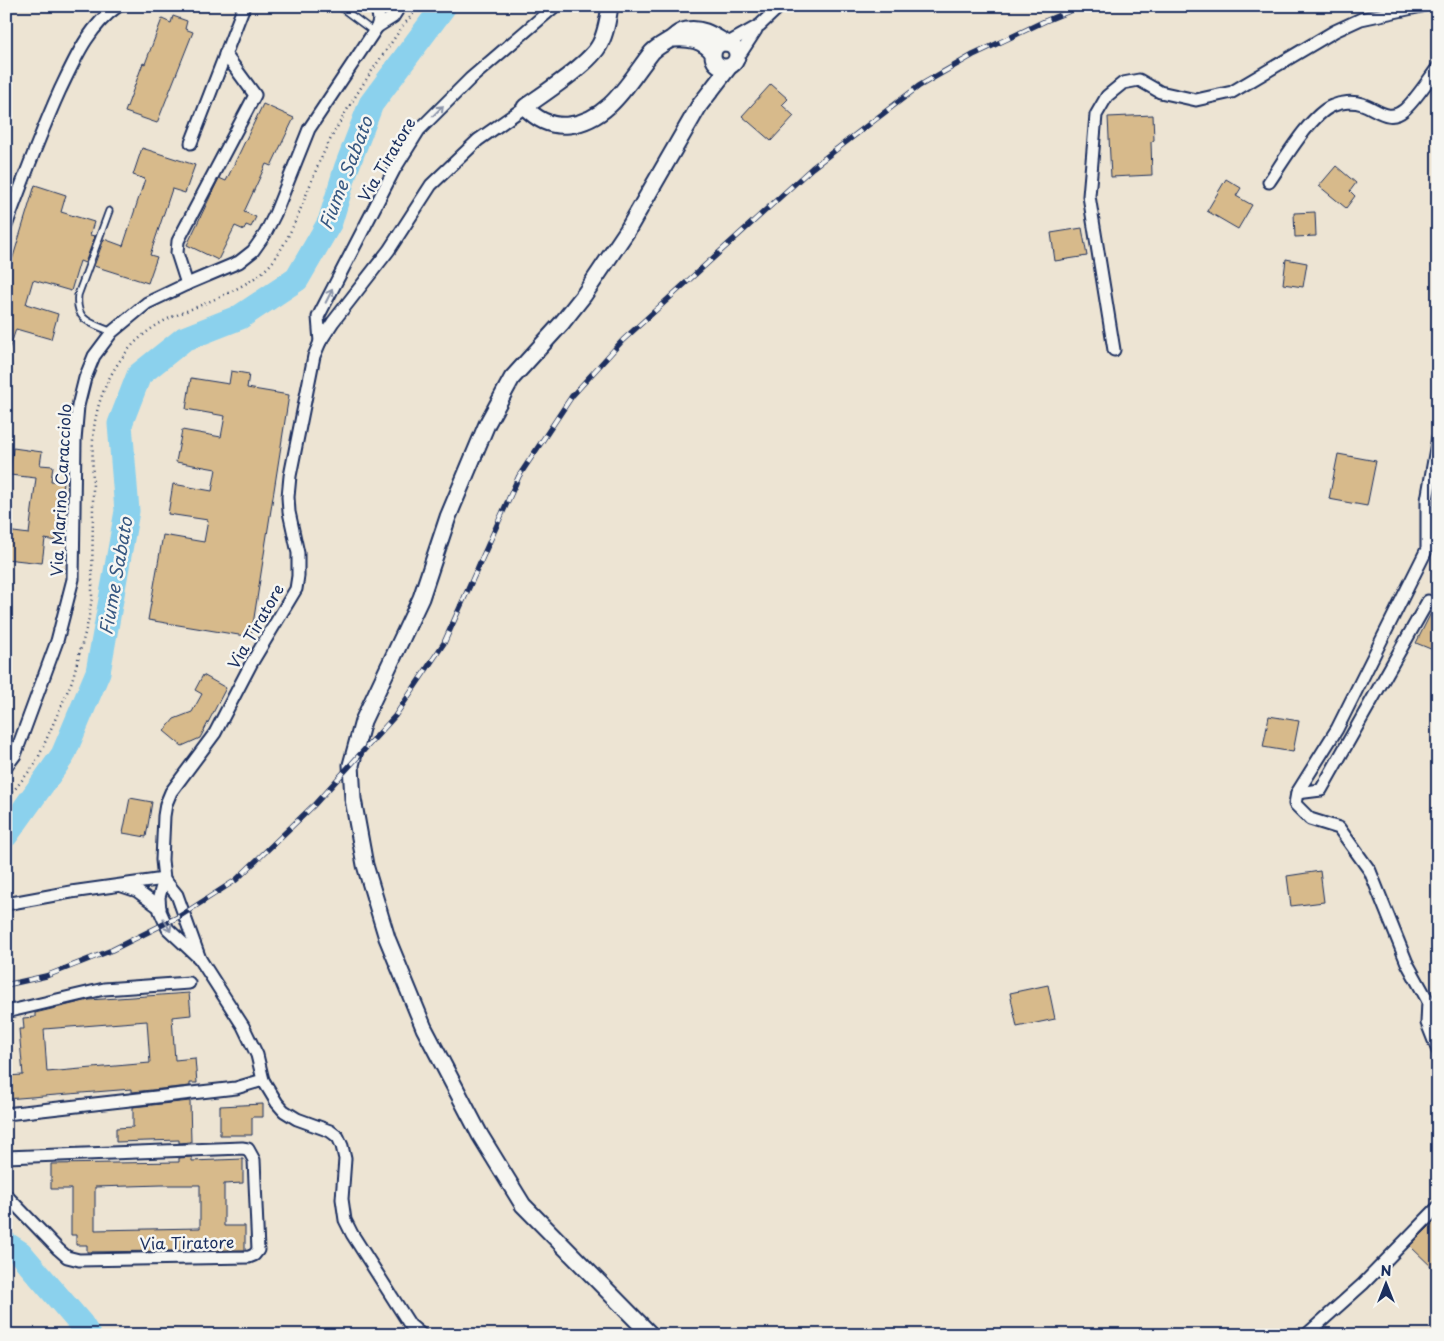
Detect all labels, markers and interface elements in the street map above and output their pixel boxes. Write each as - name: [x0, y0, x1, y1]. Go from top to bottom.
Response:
- one-way arrow: [432, 105, 444, 118]
- water label: Fiume Sabato: [311, 112, 379, 233]
- street label: Via Tiratore: [351, 112, 421, 206]
- one-way arrow: [324, 288, 334, 303]
- street label: Via Marino Caracciolo: [43, 403, 77, 577]
- water label: Fiume Sabato: [91, 514, 139, 637]
- street label: Via Tiratore: [221, 579, 289, 673]
- one-way arrow: [162, 917, 172, 932]
- street label: Via Tiratore: [139, 1229, 235, 1255]
- north arrow: [1362, 1258, 1412, 1308]
- text: N: [1380, 1260, 1392, 1281]

